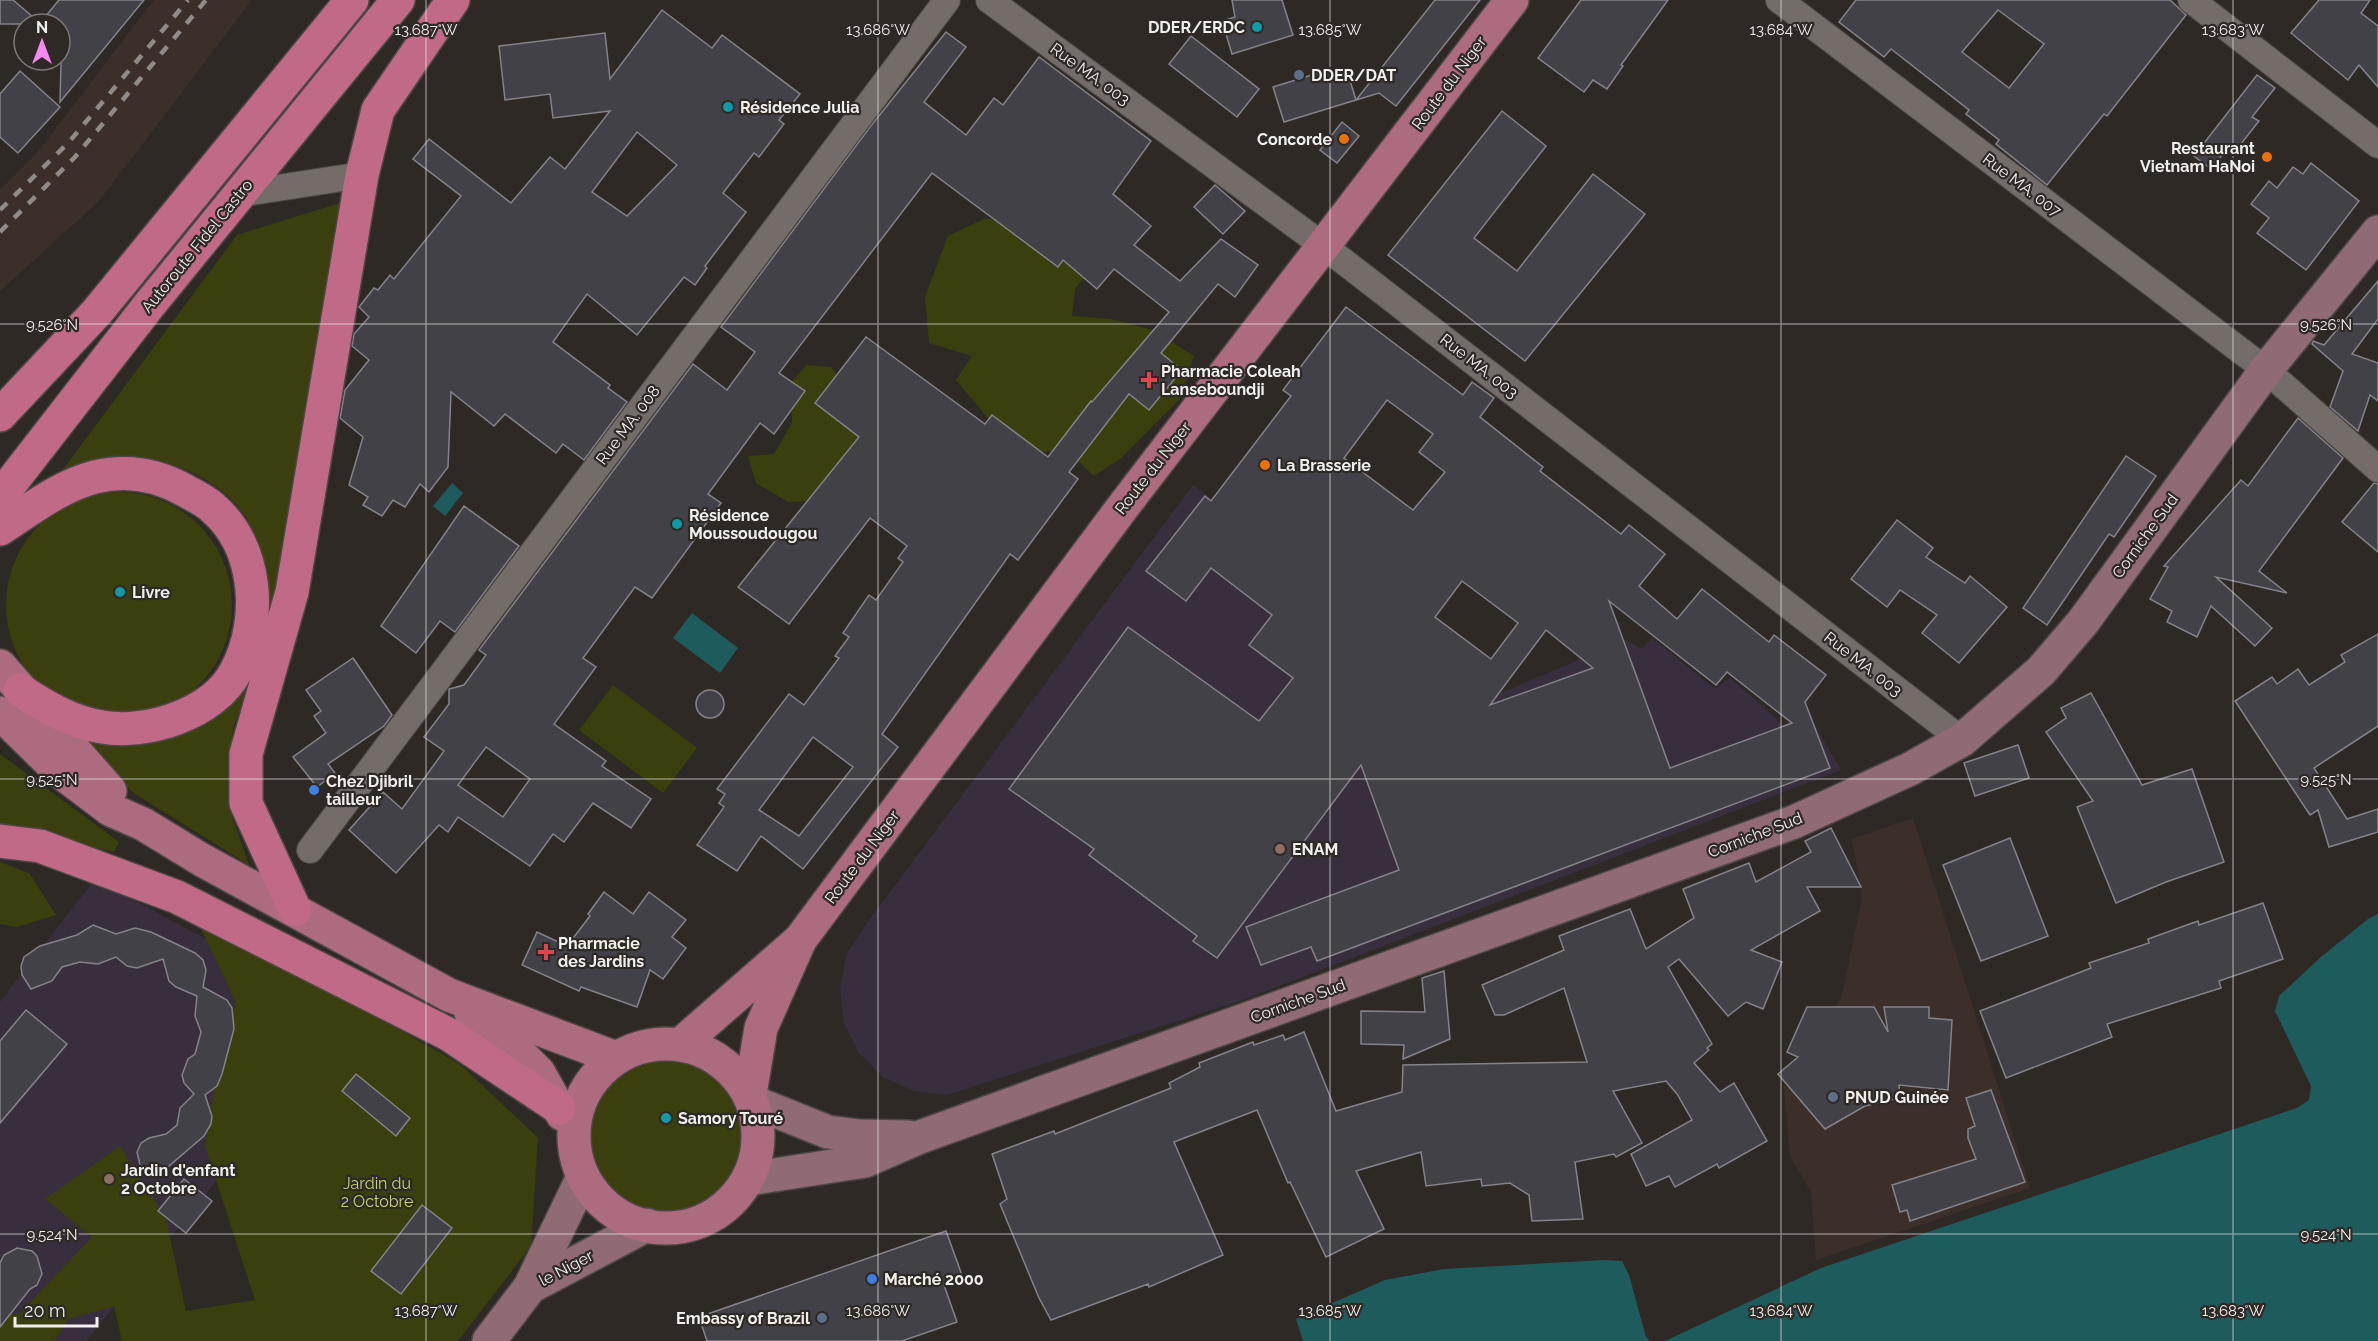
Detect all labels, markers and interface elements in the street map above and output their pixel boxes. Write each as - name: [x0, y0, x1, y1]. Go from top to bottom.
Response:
- north arrow: [12, 12, 72, 72]
- text: N: [36, 18, 48, 37]
- place label: DDER/ERDC: [1148, 18, 1245, 37]
- marker: DDER/ERDC: [1250, 20, 1264, 34]
- text: 13.687°W: [395, 21, 458, 39]
- text: 13.686°W: [846, 21, 910, 39]
- text: 13.685°W: [1298, 21, 1362, 39]
- text: 13.684°W: [1750, 21, 1813, 39]
- text: 13.683°W: [2202, 21, 2265, 39]
- street label: Route du Niger: [1408, 32, 1491, 134]
- street label: Rue MA. 003: [1047, 39, 1133, 109]
- place label: DDER/DAT: [1311, 66, 1396, 85]
- marker: DDER/DAT: [1292, 68, 1306, 82]
- place label: Résidence Julia: [740, 98, 859, 117]
- marker: Résidence Julia: [721, 100, 735, 114]
- place label: Concorde: [1257, 130, 1332, 149]
- marker: Concorde: [1337, 132, 1351, 146]
- place label: Restaurant Vietnam HaNoi: [2140, 139, 2255, 176]
- street label: Rue MA. 007: [1979, 149, 2065, 221]
- marker: Restaurant Vietnam HaNoi: [2260, 150, 2274, 164]
- street label: Autoroute Fidel Castro: [137, 176, 257, 316]
- text: 9.526°N: [26, 316, 78, 334]
- text: 9.526°N: [2300, 316, 2352, 334]
- street label: Rue MA. 003: [1436, 330, 1522, 402]
- place label: Pharmacie Coleah Lanseboundji: [1161, 362, 1301, 399]
- marker: Pharmacie Coleah Lanseboundji: [1142, 373, 1156, 387]
- street label: Rue MA. 008: [592, 382, 664, 468]
- street label: Route du Niger: [1111, 418, 1195, 518]
- place label: La Brasserie: [1277, 456, 1371, 475]
- marker: La Brasserie: [1258, 458, 1272, 472]
- street label: Corniche Sud: [2108, 490, 2182, 582]
- place label: Résidence Moussoudougou: [689, 506, 817, 543]
- marker: Résidence Moussoudougou: [670, 517, 684, 531]
- place label: Livre: [132, 583, 170, 602]
- marker: Livre: [113, 585, 127, 599]
- street label: Rue MA. 003: [1820, 628, 1906, 700]
- text: 9.525°N: [26, 771, 78, 789]
- text: 9.525°N: [2300, 771, 2352, 789]
- place label: Chez Djibril tailleur: [326, 772, 414, 809]
- marker: Chez Djibril tailleur: [307, 783, 321, 797]
- street label: Route du Niger: [821, 806, 904, 908]
- street label: Corniche Sud: [1705, 808, 1805, 862]
- place label: ENAM: [1292, 840, 1338, 859]
- marker: ENAM: [1273, 842, 1287, 856]
- place label: Pharmacie des Jardins: [558, 934, 644, 971]
- marker: Pharmacie des Jardins: [539, 945, 553, 959]
- street label: Corniche Sud: [1248, 975, 1348, 1027]
- place label: PNUD Guinée: [1845, 1088, 1949, 1107]
- marker: PNUD Guinée: [1826, 1090, 1840, 1104]
- place label: Samory Touré: [678, 1109, 784, 1128]
- marker: Samory Touré: [659, 1111, 673, 1125]
- place label: Jardin d'enfant 2 Octobre: [121, 1161, 235, 1198]
- marker: Jardin d'enfant 2 Octobre: [102, 1172, 116, 1186]
- park label: Jardin du 2 Octobre: [341, 1174, 413, 1211]
- text: 9.524°N: [26, 1226, 78, 1244]
- text: 9.524°N: [2300, 1226, 2352, 1244]
- street label: le Niger: [536, 1246, 597, 1290]
- place label: Marché 2000: [884, 1270, 984, 1289]
- marker: Marché 2000: [865, 1272, 879, 1286]
- scale bar: [15, 1290, 98, 1328]
- text: 20 m: [24, 1300, 66, 1321]
- text: 13.687°W: [395, 1302, 458, 1320]
- text: 13.686°W: [846, 1302, 910, 1320]
- text: 13.685°W: [1298, 1302, 1362, 1320]
- text: 13.684°W: [1750, 1302, 1813, 1320]
- text: 13.683°W: [2202, 1302, 2265, 1320]
- place label: Embassy of Brazil: [676, 1309, 811, 1328]
- marker: Embassy of Brazil: [815, 1311, 829, 1325]

